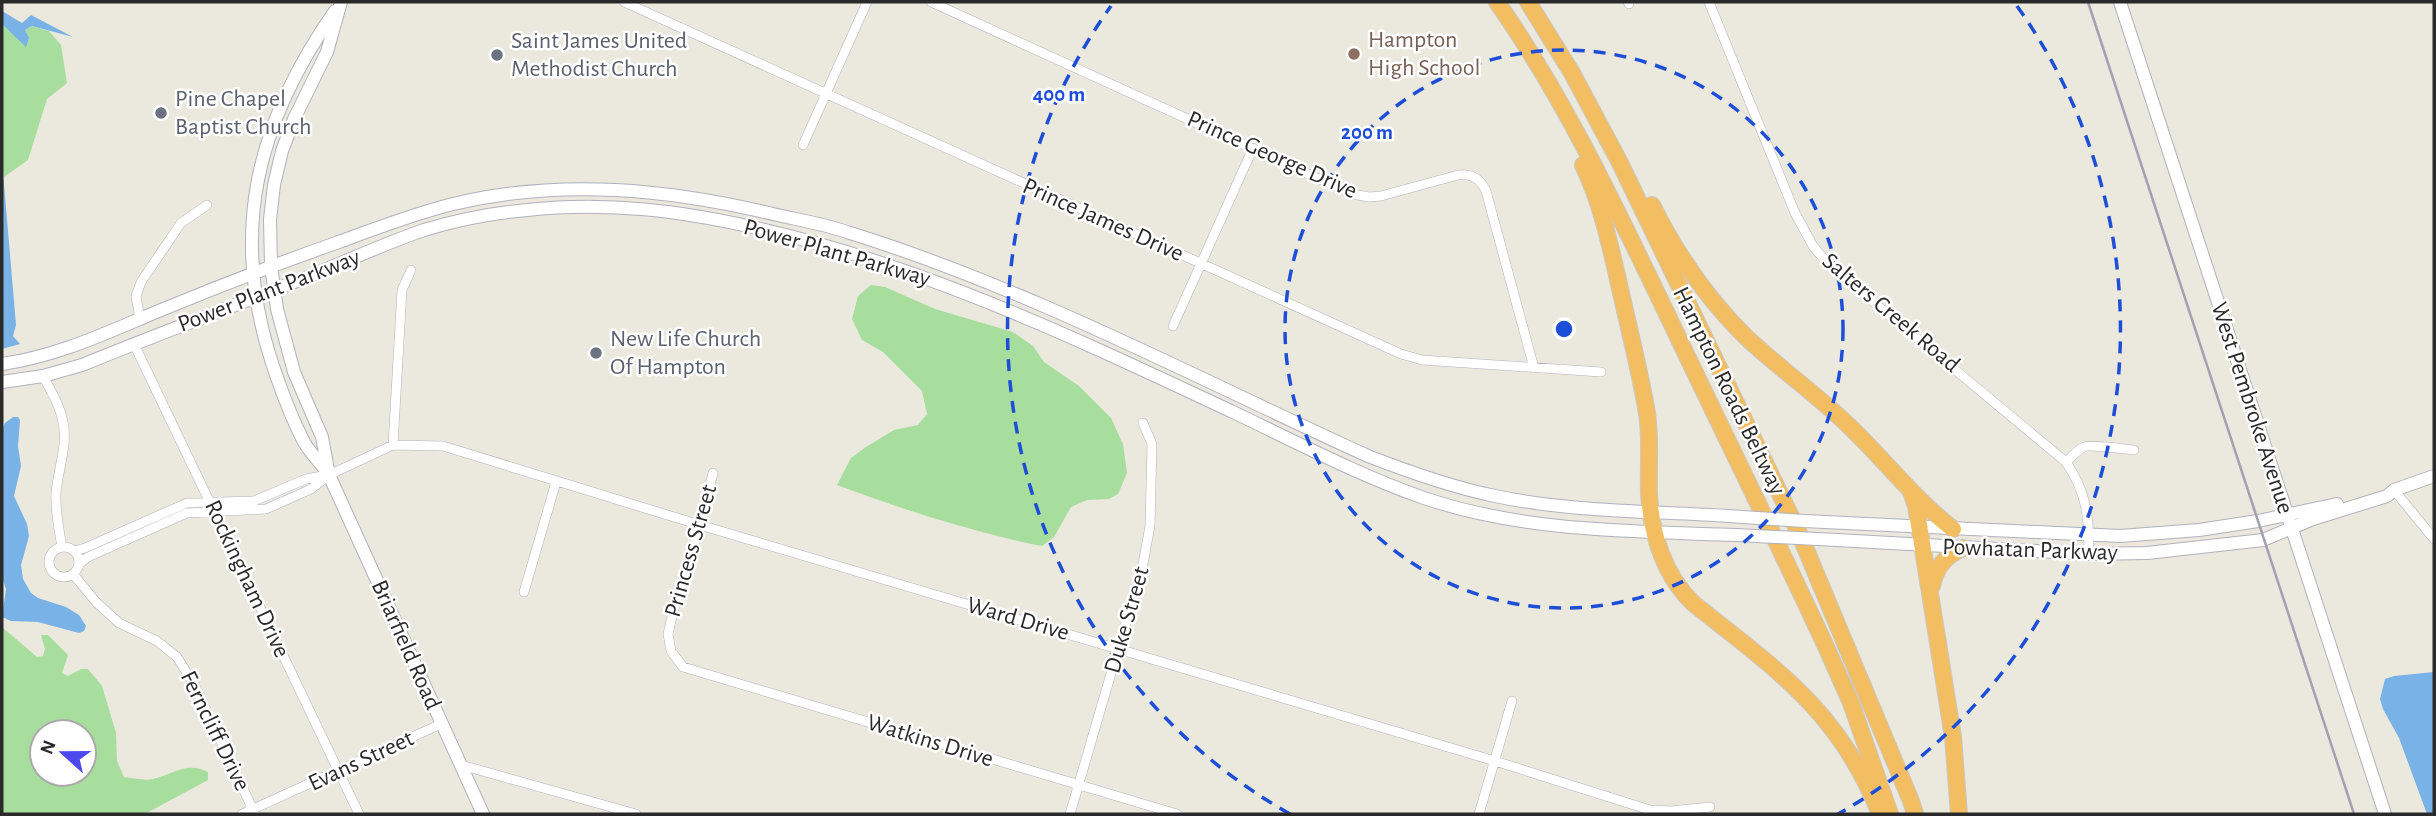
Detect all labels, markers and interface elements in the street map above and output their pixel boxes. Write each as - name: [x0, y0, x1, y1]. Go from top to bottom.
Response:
- place label: Hampton High School: [1368, 28, 1480, 80]
- place label: Saint James United Methodist Church: [511, 29, 687, 81]
- marker: Hampton High School: [1346, 46, 1362, 62]
- marker: Saint James United Methodist Church: [489, 47, 505, 63]
- text: 400 m: [1033, 84, 1085, 105]
- place label: Pine Chapel Baptist Church: [175, 87, 312, 139]
- marker: Pine Chapel Baptist Church: [153, 105, 169, 121]
- street label: Prince George Drive: [1183, 107, 1361, 203]
- text: 200 m: [1341, 122, 1393, 143]
- street label: Prince James Drive: [1019, 174, 1187, 266]
- street label: Power Plant Parkway: [741, 215, 933, 291]
- street label: Power Plant Parkway: [175, 245, 363, 337]
- street label: Salters Creek Road: [1818, 249, 1964, 377]
- street label: Hampton Roads Beltway: [1668, 283, 1790, 499]
- street label: West Pembroke Avenue: [2206, 299, 2298, 517]
- centre of rings: [1552, 317, 1576, 341]
- place label: New Life Church Of Hampton: [610, 327, 761, 379]
- marker: New Life Church Of Hampton: [588, 345, 604, 361]
- street label: Princess Street: [661, 482, 721, 620]
- street label: Rockingham Drive: [200, 497, 294, 661]
- street label: Powhatan Parkway: [1942, 535, 2118, 565]
- street label: Duke Street: [1100, 564, 1154, 676]
- street label: Briarfield Road: [367, 577, 445, 713]
- street label: Ward Drive: [964, 593, 1072, 645]
- street label: Ferncliff Drive: [176, 667, 254, 795]
- street label: Watkins Drive: [864, 710, 996, 772]
- north arrow: [28, 718, 98, 788]
- street label: Evans Street: [305, 726, 418, 796]
- text: N: [37, 738, 60, 757]

